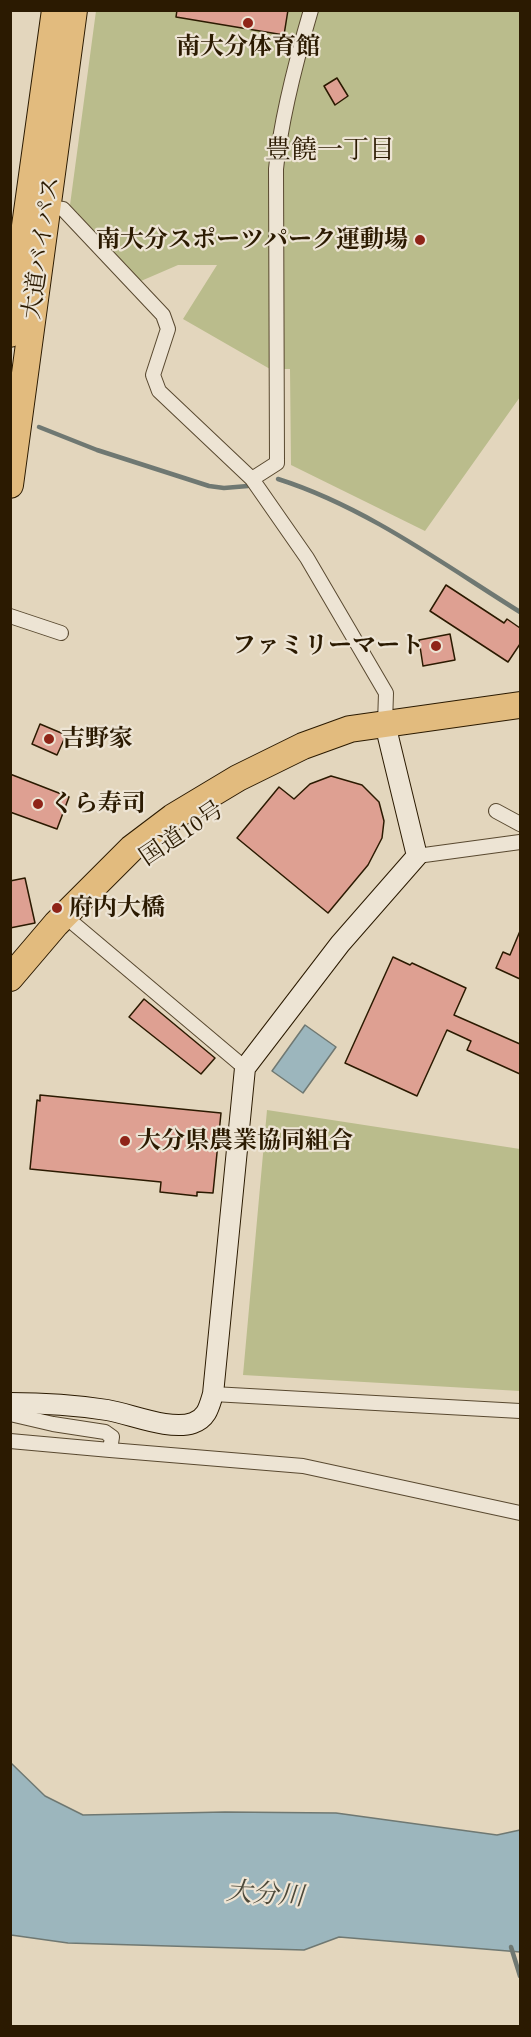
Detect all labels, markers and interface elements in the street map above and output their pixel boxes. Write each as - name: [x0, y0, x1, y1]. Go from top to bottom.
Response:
- marker: 南大分体育館: [241, 16, 255, 30]
- place label: 南大分体育館: [176, 33, 320, 61]
- district label: 豊饒一丁目: [265, 135, 395, 167]
- street label: 大道バイパス: [18, 175, 66, 321]
- place label: 南大分スポーツパーク運動場: [96, 226, 408, 254]
- marker: 南大分スポーツパーク運動場: [413, 233, 427, 247]
- place label: ファミリーマート: [232, 632, 424, 660]
- marker: ファミリーマート: [429, 639, 443, 653]
- place label: 吉野家: [61, 725, 133, 753]
- marker: 吉野家: [42, 732, 56, 746]
- place label: くら寿司: [50, 790, 146, 818]
- street label: 国道10号: [135, 795, 229, 873]
- marker: くら寿司: [31, 797, 45, 811]
- place label: 府内大橋: [69, 894, 165, 922]
- marker: 府内大橋: [50, 901, 64, 915]
- place label: 大分県農業協同組合: [137, 1127, 353, 1155]
- marker: 大分県農業協同組合: [118, 1134, 132, 1148]
- water label: 大分川: [225, 1877, 305, 1913]

